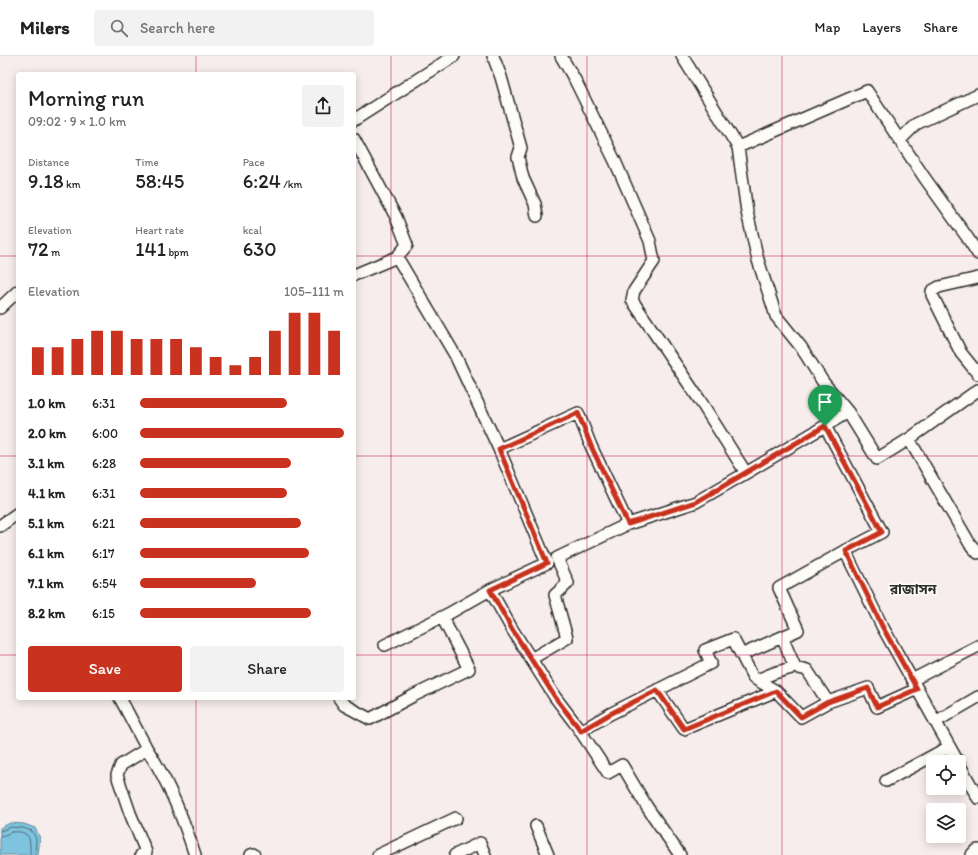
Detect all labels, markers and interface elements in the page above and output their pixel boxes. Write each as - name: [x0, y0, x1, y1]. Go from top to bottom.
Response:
- search box: [94, 10, 374, 46]
- text: Milers: [20, 16, 70, 39]
- icon: search: [108, 17, 130, 39]
- text: Search here: [140, 19, 215, 37]
- text: Map: [815, 19, 840, 36]
- text: Layers: [862, 19, 901, 36]
- text: Share: [923, 19, 958, 36]
- text: Morning run: [28, 85, 144, 112]
- button: share: [302, 85, 344, 127]
- text: 09:02 · 9 × 1.0 km: [28, 114, 126, 129]
- text: Distance: [28, 156, 69, 169]
- text: Time: [135, 156, 159, 169]
- text: Pace: [243, 156, 265, 169]
- text: 9.18: [28, 169, 64, 193]
- text: 58:45: [135, 169, 184, 193]
- text: 6:24: [243, 169, 281, 193]
- text: km: [64, 178, 81, 191]
- text: /km: [281, 178, 302, 191]
- text: Elevation: [28, 224, 72, 237]
- text: Heart rate: [135, 224, 184, 237]
- text: kcal: [243, 224, 262, 237]
- text: 72: [28, 237, 48, 261]
- text: 141: [135, 237, 166, 261]
- text: 630: [243, 237, 276, 261]
- text: m: [48, 246, 60, 259]
- text: bpm: [166, 246, 189, 259]
- text: Elevation: [28, 284, 80, 299]
- text: 105–111 m: [284, 284, 344, 299]
- pin: [808, 385, 842, 426]
- icon: arrive: [814, 391, 836, 413]
- text: 1.0 km: [28, 396, 65, 411]
- text: 6:31: [92, 396, 115, 411]
- text: 2.0 km: [28, 426, 66, 441]
- text: 6:00: [92, 426, 118, 441]
- text: 3.1 km: [28, 456, 64, 471]
- text: 6:28: [92, 456, 116, 471]
- text: 4.1 km: [28, 486, 65, 501]
- text: 6:31: [92, 486, 115, 501]
- text: 5.1 km: [28, 516, 64, 531]
- text: 6:21: [92, 516, 115, 531]
- text: 6.1 km: [28, 546, 64, 561]
- text: 6:17: [92, 546, 115, 561]
- text: 7.1 km: [28, 576, 64, 591]
- text: 6:54: [92, 576, 117, 591]
- district label: রাজাসন: [889, 581, 937, 598]
- text: 8.2 km: [28, 606, 65, 621]
- text: 6:15: [92, 606, 115, 621]
- button: Save: [28, 646, 182, 692]
- button: Share: [190, 646, 344, 692]
- map controls: [926, 755, 966, 843]
- button: locate: [926, 755, 966, 795]
- button: layers: [926, 803, 966, 843]

